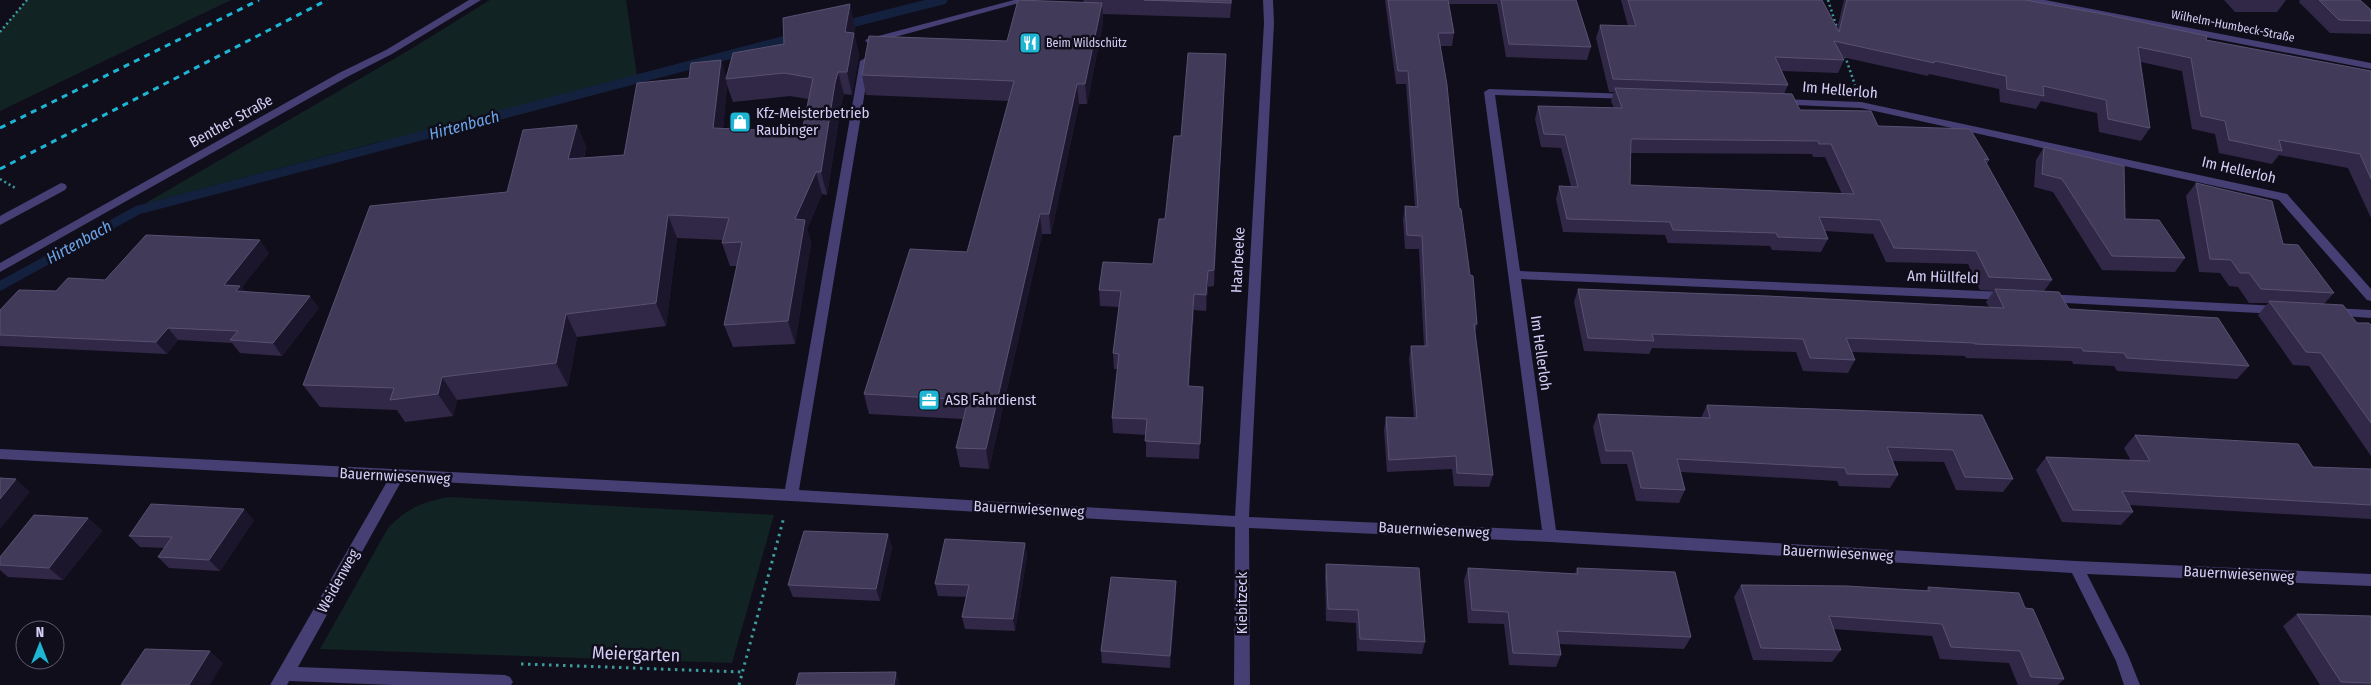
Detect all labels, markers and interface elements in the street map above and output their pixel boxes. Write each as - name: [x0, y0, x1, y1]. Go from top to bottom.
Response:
- street label: Wilhelm-Humbeck-Straße: [2170, 7, 2296, 45]
- restaurant icon: Beim Wildschütz: [1018, 31, 1042, 55]
- place label: Beim Wildschütz: [1046, 36, 1127, 50]
- street label: Im Hellerloh: [1802, 78, 1878, 102]
- street label: Benther Straße: [186, 91, 276, 151]
- place label: Kfz-Meisterbetrieb Raubinger: [756, 104, 869, 139]
- water label: Hirtenbach: [427, 107, 501, 143]
- shop icon: Kfz-Meisterbetrieb Raubinger: [728, 110, 752, 134]
- street label: Im Hellerloh: [2200, 153, 2278, 187]
- water label: Hirtenbach: [43, 216, 115, 268]
- street label: Haarbeeke: [1227, 227, 1249, 293]
- street label: Am Hüllfeld: [1907, 267, 1979, 287]
- street label: Im Hellerloh: [1527, 314, 1555, 392]
- office icon: ASB Fahrdienst: [917, 388, 941, 412]
- place label: ASB Fahrdienst: [945, 391, 1036, 409]
- street label: Bauernwiesenweg: [339, 464, 451, 488]
- street label: Bauernwiesenweg: [973, 497, 1085, 521]
- street label: Bauernwiesenweg: [1378, 518, 1490, 542]
- street label: Bauernwiesenweg: [1782, 541, 1894, 565]
- street label: Weidenweg: [313, 546, 363, 616]
- street label: Bauernwiesenweg: [2183, 562, 2295, 586]
- street label: Kiebitzeck: [1233, 572, 1251, 634]
- north arrow: [15, 620, 65, 670]
- text: N: [36, 624, 44, 641]
- street label: Meiergarten: [591, 641, 681, 667]

